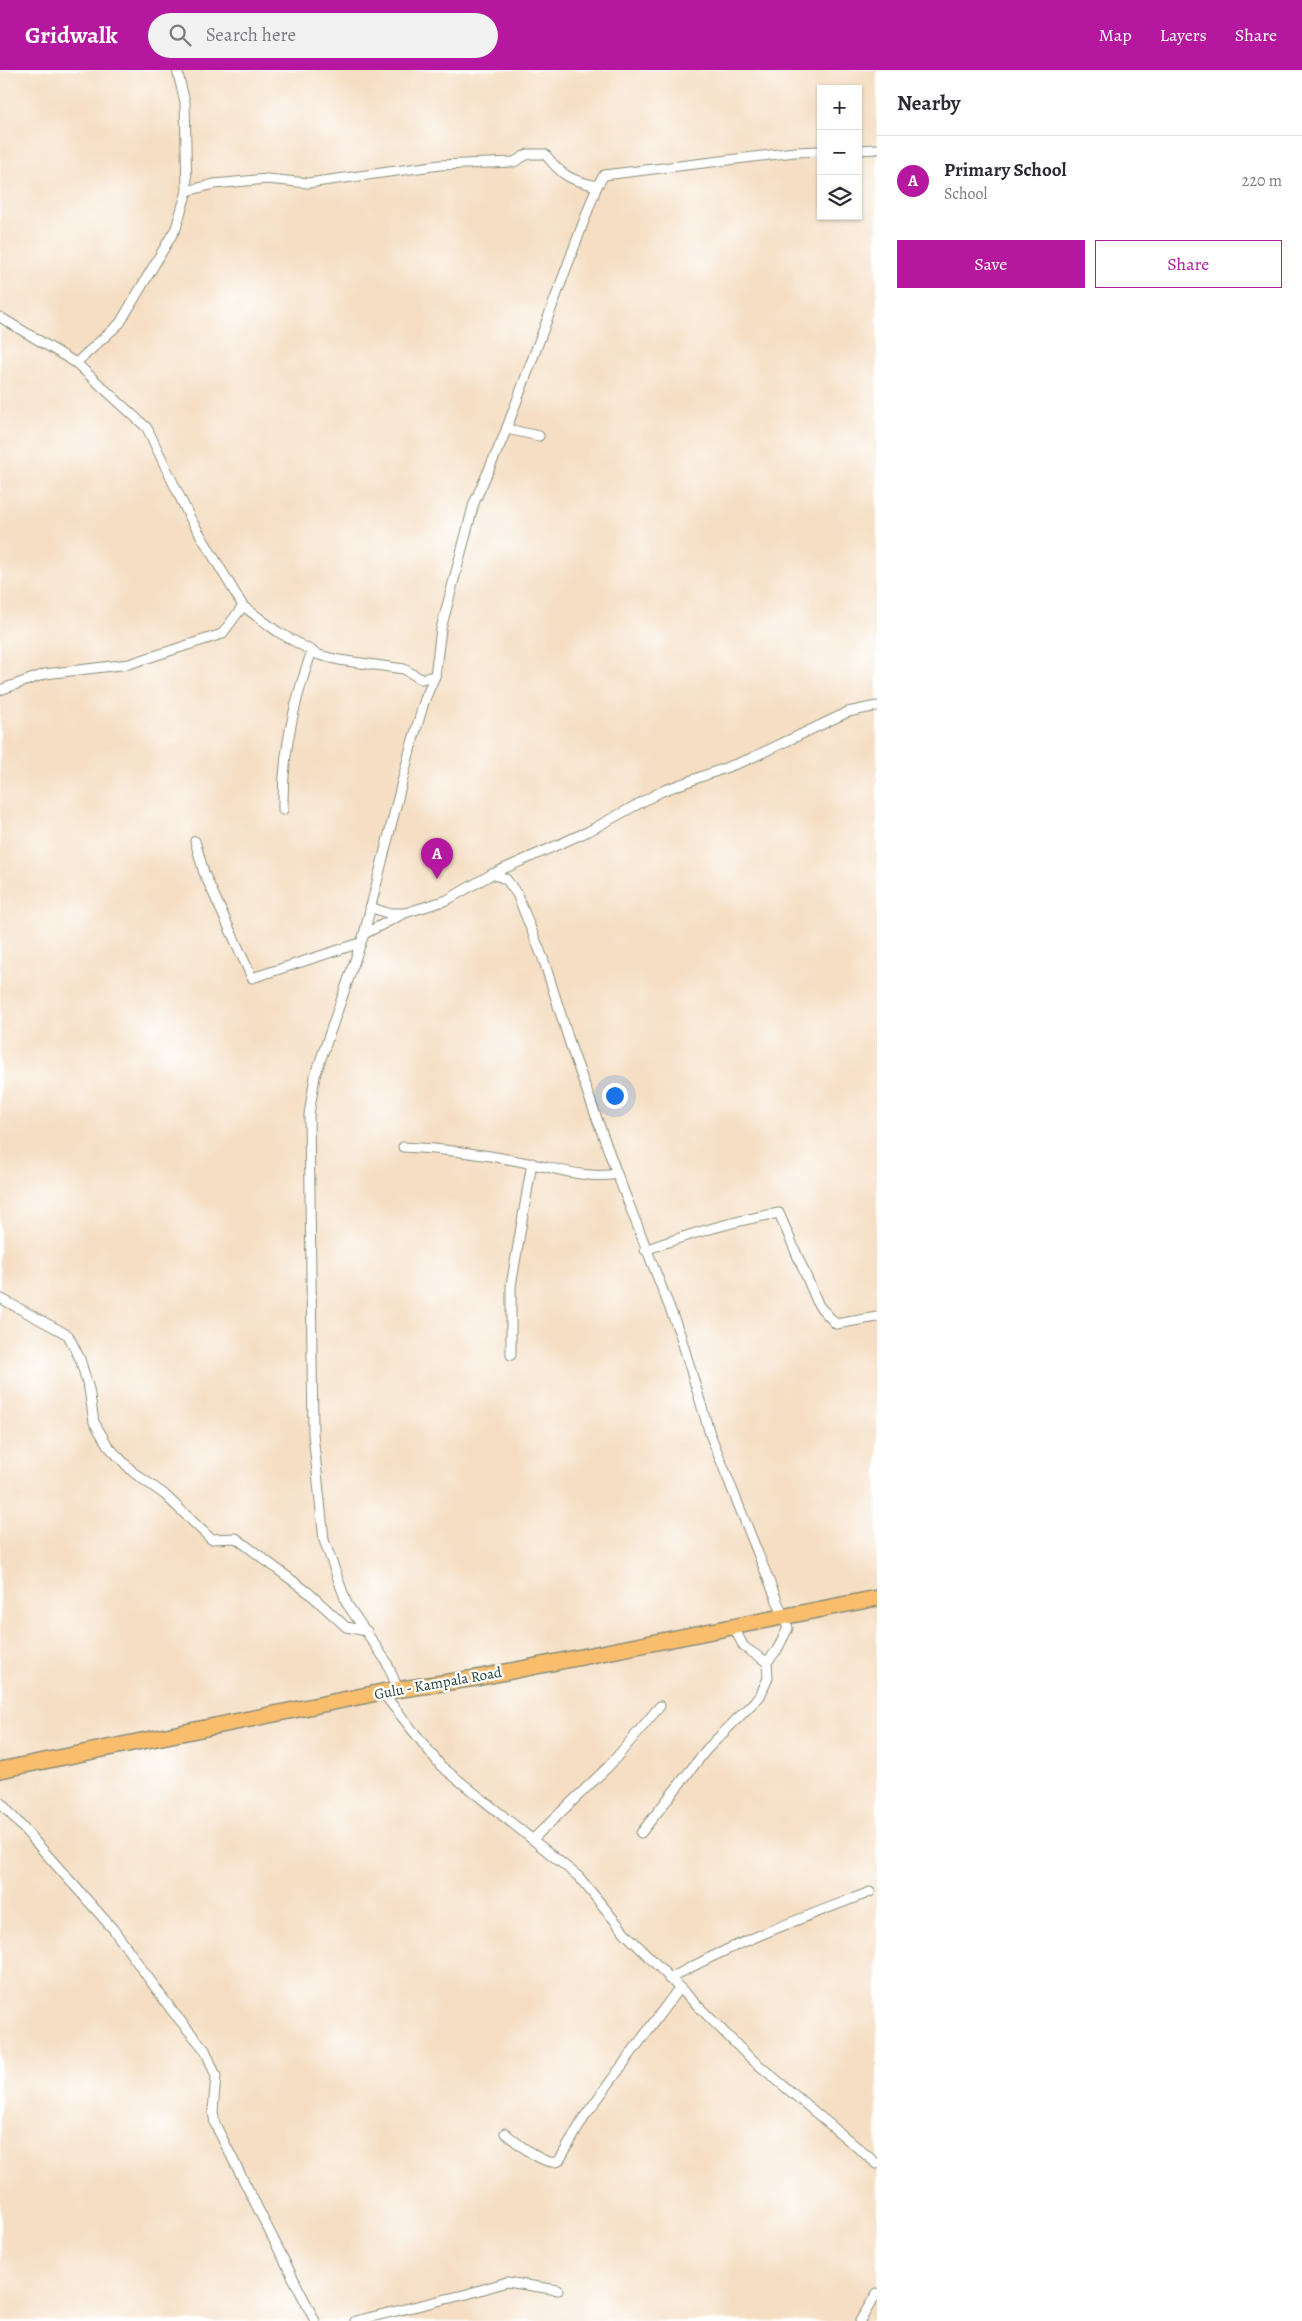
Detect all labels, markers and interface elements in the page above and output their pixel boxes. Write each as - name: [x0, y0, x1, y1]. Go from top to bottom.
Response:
- search box: [148, 13, 498, 58]
- text: Gridwalk: [25, 19, 118, 51]
- icon: search: [166, 21, 194, 49]
- text: Search here: [206, 22, 296, 48]
- text: Map: [1099, 23, 1132, 47]
- text: Layers: [1160, 23, 1207, 47]
- text: Share: [1235, 23, 1277, 47]
- map controls: [817, 85, 862, 220]
- button: +: [817, 85, 862, 130]
- text: Nearby: [897, 89, 960, 117]
- button: −: [817, 130, 862, 175]
- text: Primary School: [944, 157, 1067, 183]
- text: A: [908, 170, 918, 192]
- text: 220 m: [1242, 170, 1282, 192]
- button: layers: [817, 175, 862, 220]
- text: School: [944, 183, 987, 205]
- button: Save: [897, 240, 1085, 288]
- button: Share: [1095, 240, 1282, 288]
- pin: A: [421, 838, 453, 879]
- your location: [602, 1083, 628, 1109]
- street label: Gulu - Kampala Road: [373, 1662, 504, 1704]

